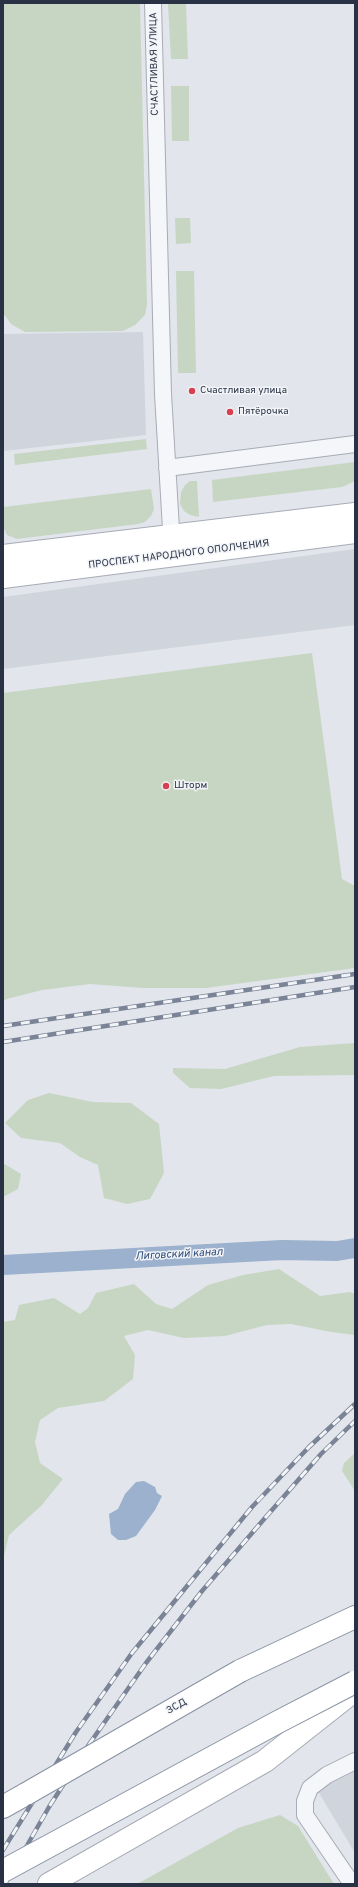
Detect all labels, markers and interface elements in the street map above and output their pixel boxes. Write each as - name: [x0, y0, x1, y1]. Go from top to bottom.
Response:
- street label: СЧАСТЛИВАЯ УЛИЦА: [148, 12, 162, 116]
- place label: Счастливая улица: [200, 385, 287, 397]
- marker: Счастливая улица: [187, 386, 197, 396]
- place label: Пятёрочка: [238, 406, 289, 418]
- marker: Пятёрочка: [225, 407, 235, 417]
- street label: ПРОСПЕКТ НАРОДНОГО ОПОЛЧЕНИЯ: [88, 538, 270, 572]
- place label: Шторм: [174, 780, 207, 792]
- marker: Шторм: [161, 781, 171, 791]
- water label: Лиговский канал: [135, 1246, 223, 1264]
- street label: ЗСД: [165, 1697, 189, 1717]

